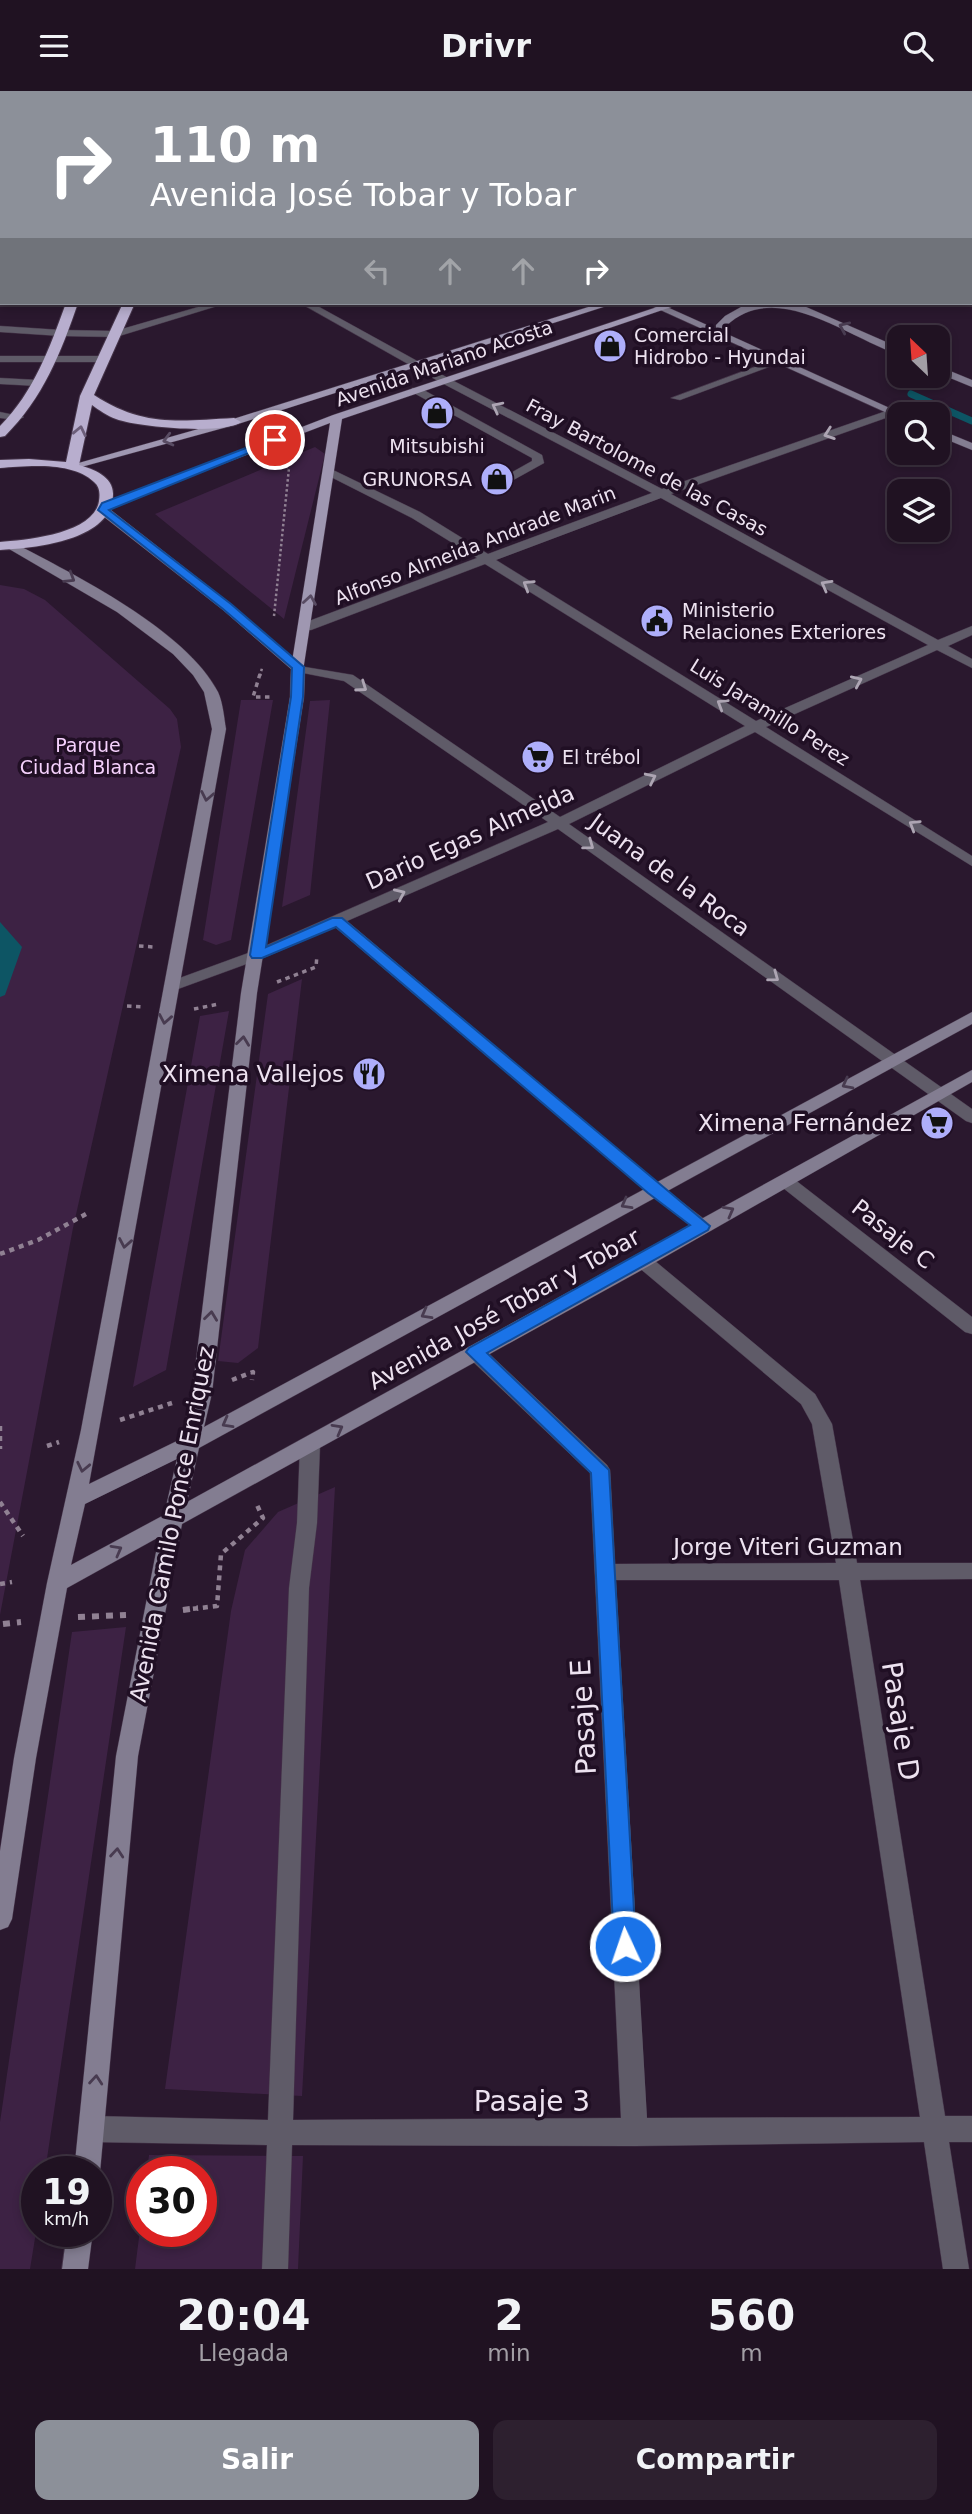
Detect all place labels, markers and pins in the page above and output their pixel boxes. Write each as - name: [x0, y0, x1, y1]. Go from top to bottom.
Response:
- place label: Comercial Hidrobo - Hyundai: [634, 324, 806, 368]
- shop icon: Comercial Hidrobo - Hyundai: [591, 327, 629, 365]
- shop icon: Mitsubishi: [418, 394, 456, 432]
- pin: [245, 410, 305, 470]
- place label: Mitsubishi: [389, 435, 485, 457]
- shop icon: GRUNORSA: [478, 460, 516, 498]
- place label: GRUNORSA: [362, 468, 472, 490]
- place label: Ministerio Relaciones Exteriores: [682, 599, 886, 643]
- public building icon: Ministerio Relaciones Exteriores: [638, 602, 676, 640]
- supermarket icon: El trébol: [519, 738, 557, 776]
- place label: El trébol: [562, 746, 641, 768]
- restaurant icon: Ximena Vallejos: [350, 1055, 388, 1093]
- place label: Ximena Vallejos: [162, 1061, 344, 1087]
- supermarket icon: Ximena Fernández: [918, 1104, 956, 1142]
- place label: Ximena Fernández: [698, 1110, 912, 1136]

